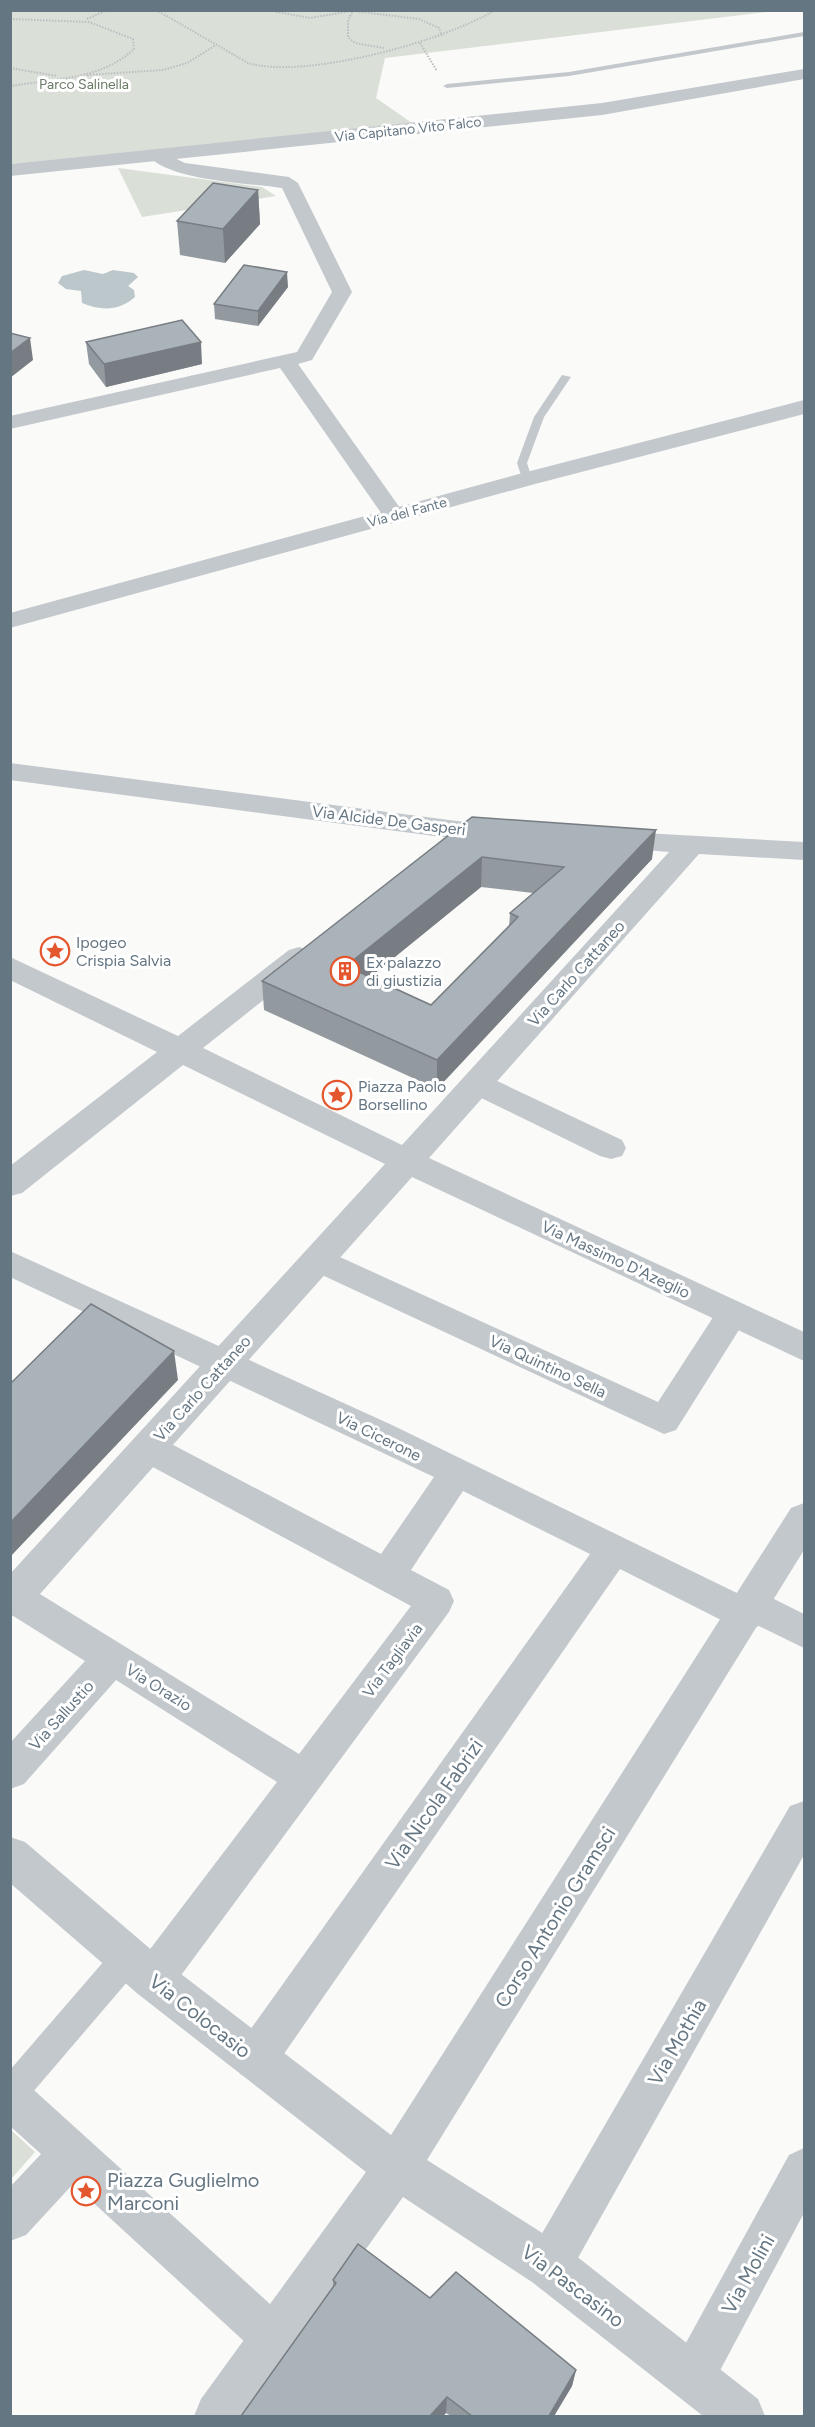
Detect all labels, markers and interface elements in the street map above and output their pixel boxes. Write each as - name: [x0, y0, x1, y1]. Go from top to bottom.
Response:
- park label: Parco Salinella: [39, 76, 129, 93]
- street label: Via Capitano Vito Falco: [334, 113, 482, 146]
- street label: Via del Fante: [366, 494, 449, 531]
- street label: Via Alcide De Gasperi: [311, 802, 467, 839]
- street label: Via Carlo Cattaneo: [524, 917, 629, 1030]
- place label: Ipogeo Crispia Salvia: [76, 933, 171, 970]
- place icon: Ipogeo Crispia Salvia: [39, 935, 71, 967]
- place label: Ex palazzo di giustizia: [366, 953, 442, 990]
- building icon: Ex palazzo di giustizia: [329, 955, 361, 987]
- place label: Piazza Paolo Borsellino: [358, 1077, 446, 1114]
- place icon: Piazza Paolo Borsellino: [321, 1079, 353, 1111]
- street label: Via Massimo D'Azeglio: [539, 1217, 693, 1302]
- street label: Via Quintino Sella: [486, 1331, 609, 1402]
- street label: Via Carlo Cattaneo: [150, 1332, 255, 1445]
- street label: Via Cicerone: [333, 1408, 424, 1465]
- street label: Via Tagliavia: [358, 1620, 426, 1701]
- street label: Via Orazio: [122, 1660, 195, 1715]
- street label: Via Sallustio: [25, 1677, 98, 1754]
- street label: Via Nicola Fabrizi: [380, 1734, 488, 1874]
- street label: Corso Antonio Gramsci: [490, 1822, 620, 2012]
- street label: Via Colocasio: [144, 1969, 256, 2063]
- street label: Via Mothia: [643, 1995, 711, 2089]
- place label: Piazza Guglielmo Marconi: [107, 2168, 259, 2215]
- place icon: Piazza Guglielmo Marconi: [70, 2175, 102, 2207]
- street label: Via Molini: [716, 2230, 780, 2318]
- street label: Via Pascasino: [517, 2240, 629, 2332]

